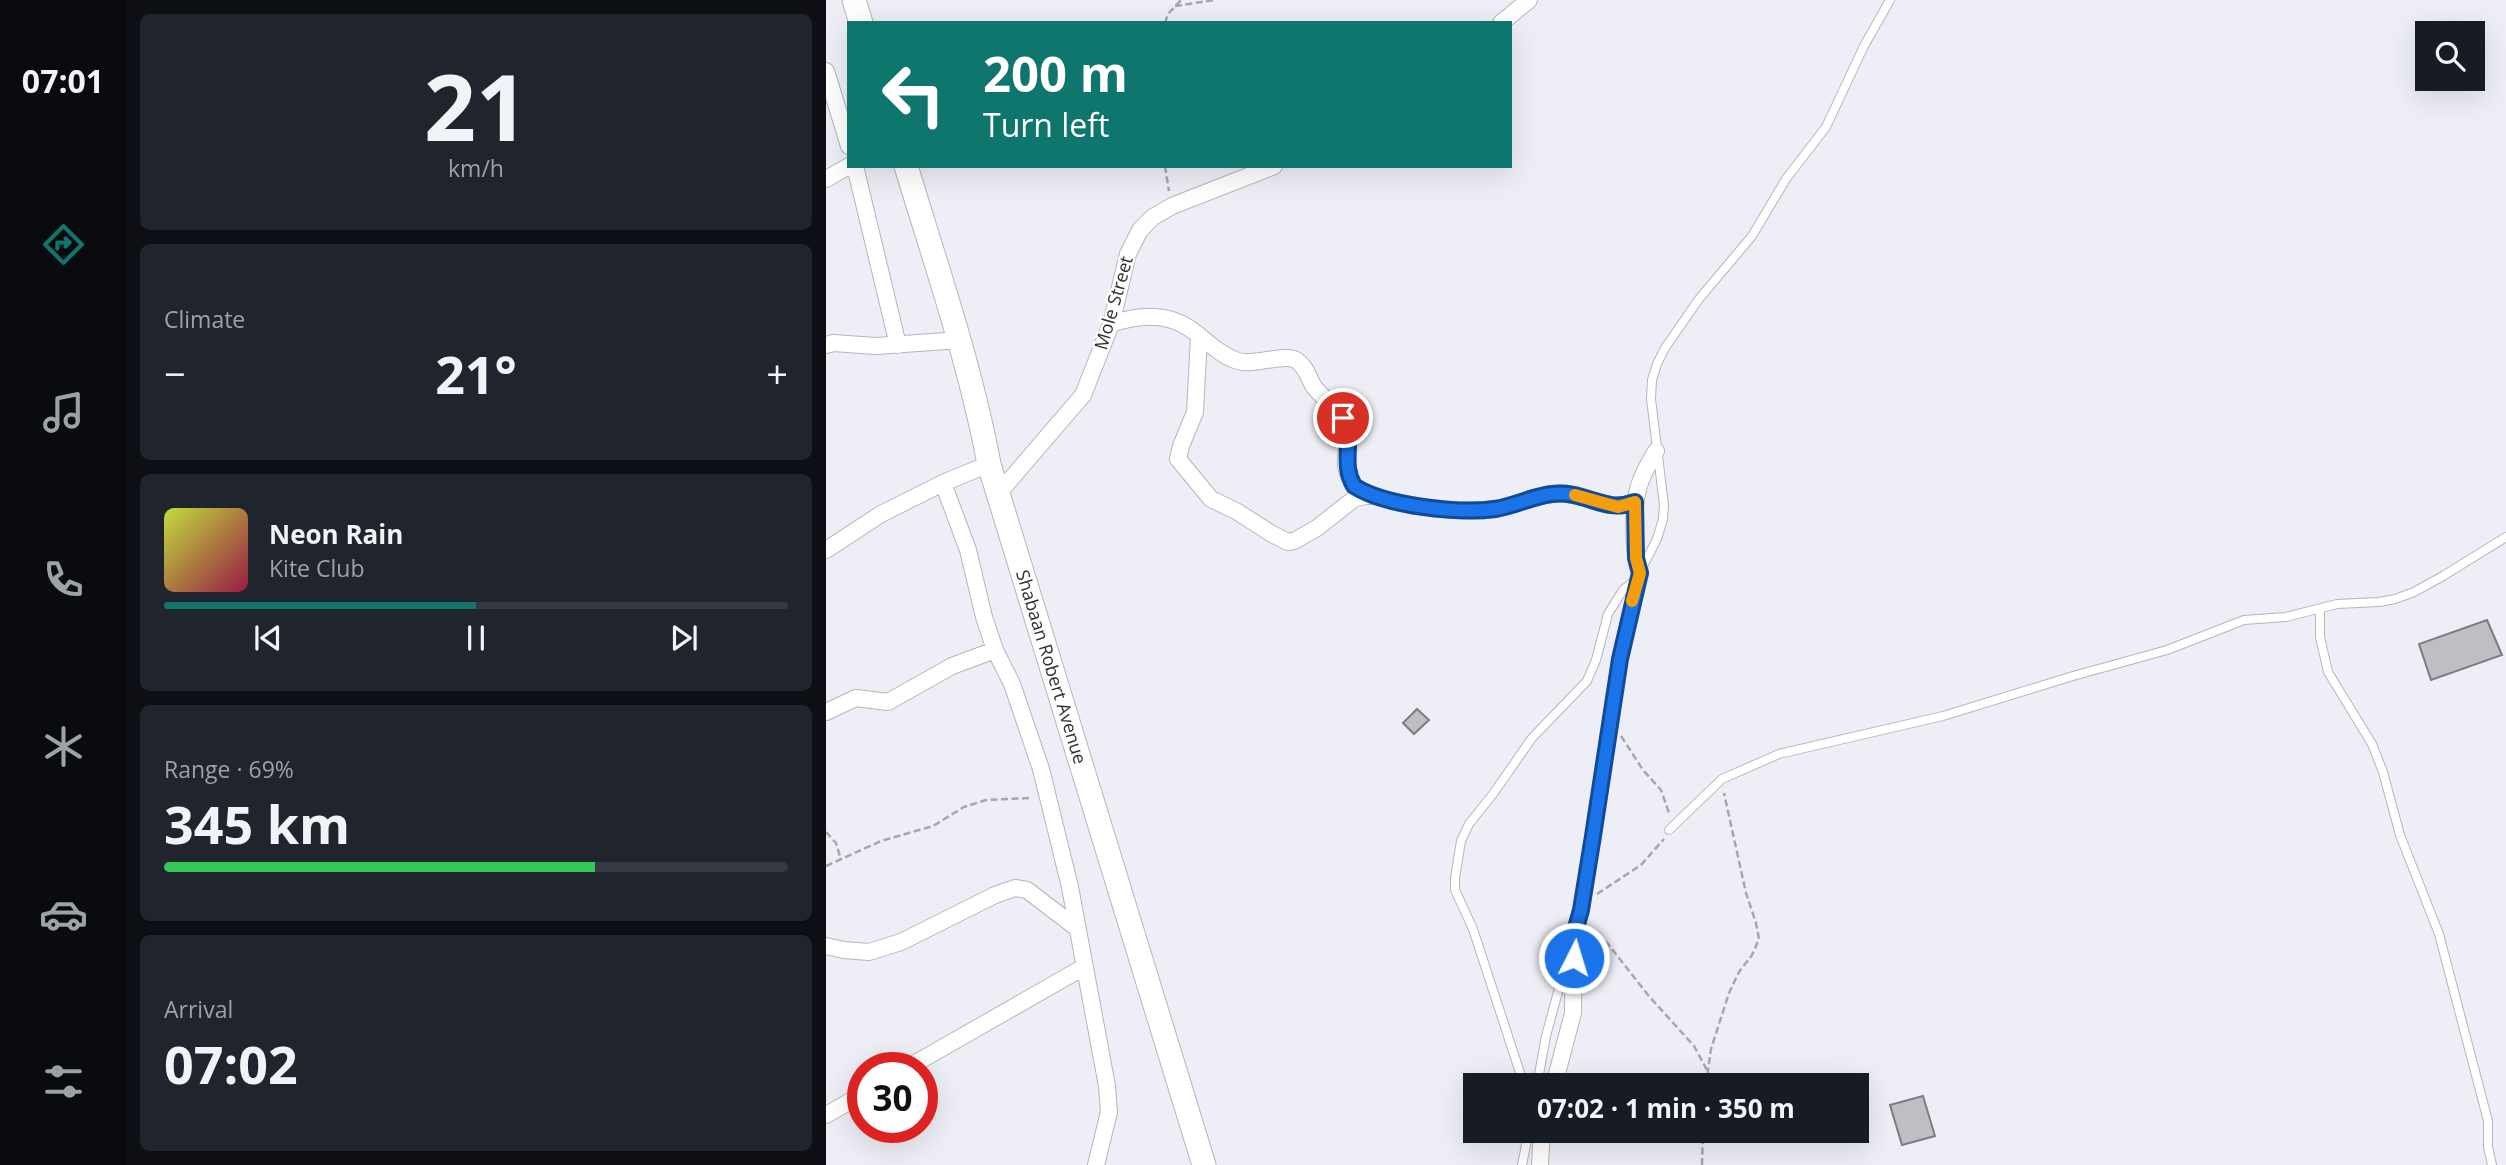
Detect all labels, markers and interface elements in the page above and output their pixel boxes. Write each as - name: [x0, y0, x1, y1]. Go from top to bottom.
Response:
- map controls: [2415, 21, 2485, 91]
- button: search: [2415, 21, 2485, 91]
- text: 200 m: [983, 40, 1128, 106]
- text: 21: [424, 44, 528, 168]
- icon: left: [868, 49, 959, 140]
- text: 07:01: [22, 59, 104, 102]
- text: Turn left: [983, 103, 1109, 146]
- text: km/h: [448, 152, 504, 184]
- icon: directions: [39, 220, 88, 269]
- street label: Mole Street: [1088, 253, 1138, 352]
- text: Climate: [164, 303, 245, 335]
- text: 21°: [435, 338, 517, 409]
- text: −: [164, 347, 186, 399]
- text: +: [766, 347, 788, 399]
- icon: music: [39, 388, 88, 437]
- pin: [1313, 388, 1373, 448]
- icon: arrive: [1324, 399, 1362, 437]
- text: Neon Rain: [269, 516, 403, 552]
- text: Kite Club: [269, 552, 364, 584]
- icon: phone: [39, 555, 88, 604]
- street label: Shabaan Robert Avenue: [1011, 567, 1093, 767]
- icon: previous: [249, 619, 287, 657]
- icon: pause: [457, 619, 495, 657]
- icon: next: [665, 619, 703, 657]
- icon: climate: [39, 722, 88, 771]
- text: Range · 69%: [164, 753, 294, 785]
- text: 345 km: [164, 788, 350, 859]
- icon: car: [39, 890, 88, 939]
- position arrow: [1537, 921, 1611, 995]
- text: Arrival: [164, 993, 233, 1025]
- text: 07:02: [164, 1028, 298, 1099]
- speed limit sign: 30: [847, 1052, 938, 1143]
- icon: filters: [39, 1057, 88, 1106]
- text: 07:02 · 1 min · 350 m: [1537, 1090, 1795, 1126]

